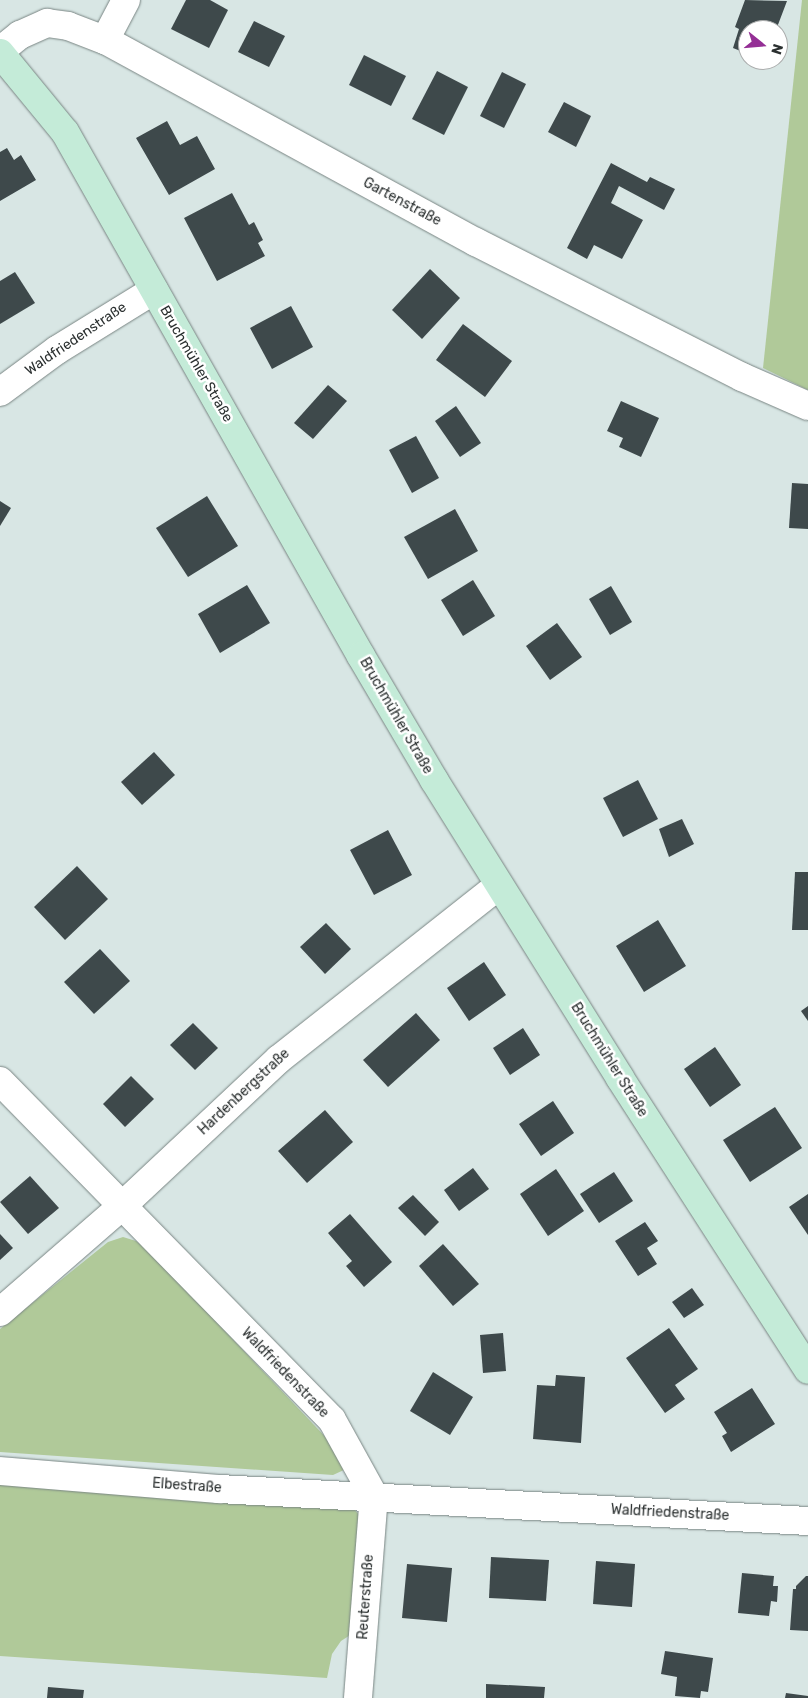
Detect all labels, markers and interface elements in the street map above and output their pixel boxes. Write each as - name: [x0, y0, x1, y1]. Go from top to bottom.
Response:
- north arrow: [738, 20, 788, 70]
- text: N: [767, 42, 786, 57]
- street label: Gartenstraße: [360, 174, 444, 230]
- street label: Waldfriedenstraße: [22, 299, 130, 379]
- street label: Bruchmühler Straße: [156, 303, 236, 425]
- street label: Bruchmühler Straße: [356, 655, 436, 777]
- street label: Bruchmühler Straße: [567, 1000, 651, 1120]
- street label: Hardenbergstraße: [195, 1045, 293, 1139]
- street label: Waldfriedenstraße: [238, 1325, 332, 1421]
- street label: Elbestraße: [152, 1475, 222, 1497]
- street label: Waldfriedenstraße: [610, 1502, 730, 1524]
- street label: Reuterstraße: [355, 1554, 377, 1640]

